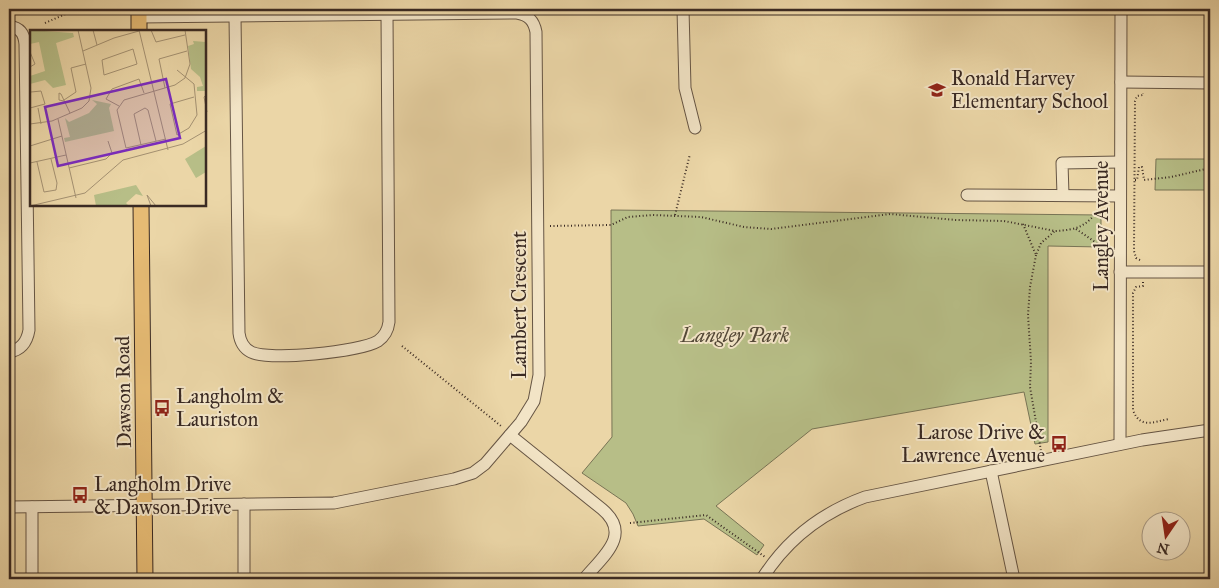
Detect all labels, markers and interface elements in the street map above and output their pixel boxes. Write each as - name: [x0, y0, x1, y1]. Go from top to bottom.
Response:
- inset map: [30, 30, 206, 206]
- place label: Ronald Harvey Elementary School: [951, 66, 1109, 113]
- school or university icon: Ronald Harvey Elementary School: [927, 80, 947, 100]
- street label: Langley Avenue: [1089, 161, 1114, 291]
- street label: Lambert Crescent: [507, 231, 531, 379]
- park label: Langley Park: [680, 323, 789, 347]
- street label: Dawson Road: [110, 336, 136, 448]
- place label: Langholm & Lauriston: [176, 384, 284, 431]
- bus stop icon: Langholm & Lauriston: [152, 398, 172, 418]
- place label: Larose Drive & Lawrence Avenue: [901, 420, 1045, 467]
- bus stop icon: Larose Drive & Lawrence Avenue: [1049, 434, 1069, 454]
- place label: Langholm Drive & Dawson Drive: [94, 472, 231, 519]
- bus stop icon: Langholm Drive & Dawson Drive: [70, 485, 90, 505]
- north arrow: [1142, 510, 1192, 560]
- text: N: [1155, 539, 1171, 558]

